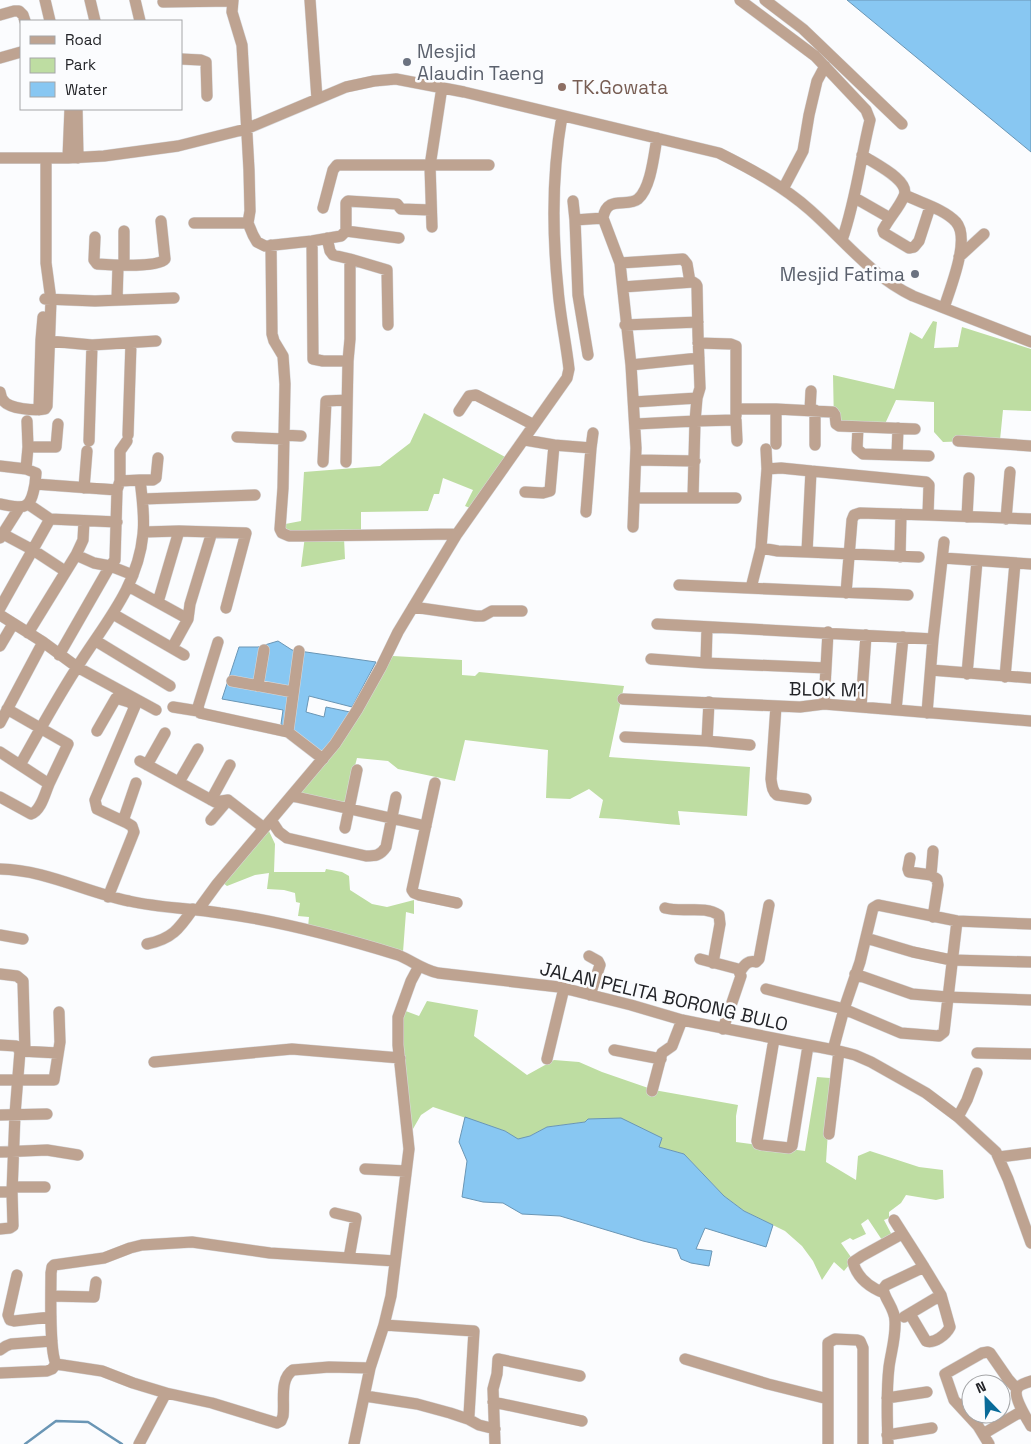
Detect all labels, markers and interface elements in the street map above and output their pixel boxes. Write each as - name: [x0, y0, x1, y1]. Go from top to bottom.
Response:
- legend: [20, 20, 182, 110]
- text: Road: [65, 30, 102, 49]
- place label: Mesjid Alaudin Taeng: [417, 39, 544, 86]
- text: Park: [65, 55, 96, 74]
- marker: Mesjid Alaudin Taeng: [401, 56, 413, 68]
- place label: TK.Gowata: [572, 75, 668, 100]
- text: Water: [65, 80, 108, 99]
- marker: TK.Gowata: [556, 81, 568, 93]
- place label: Mesjid Fatima: [780, 262, 905, 287]
- marker: Mesjid Fatima: [909, 268, 921, 280]
- street label: BLOK M1: [789, 676, 865, 703]
- street label: JALAN PELITA BORONG BULO: [537, 956, 790, 1037]
- north arrow: [961, 1374, 1011, 1424]
- text: N: [973, 1377, 989, 1397]

